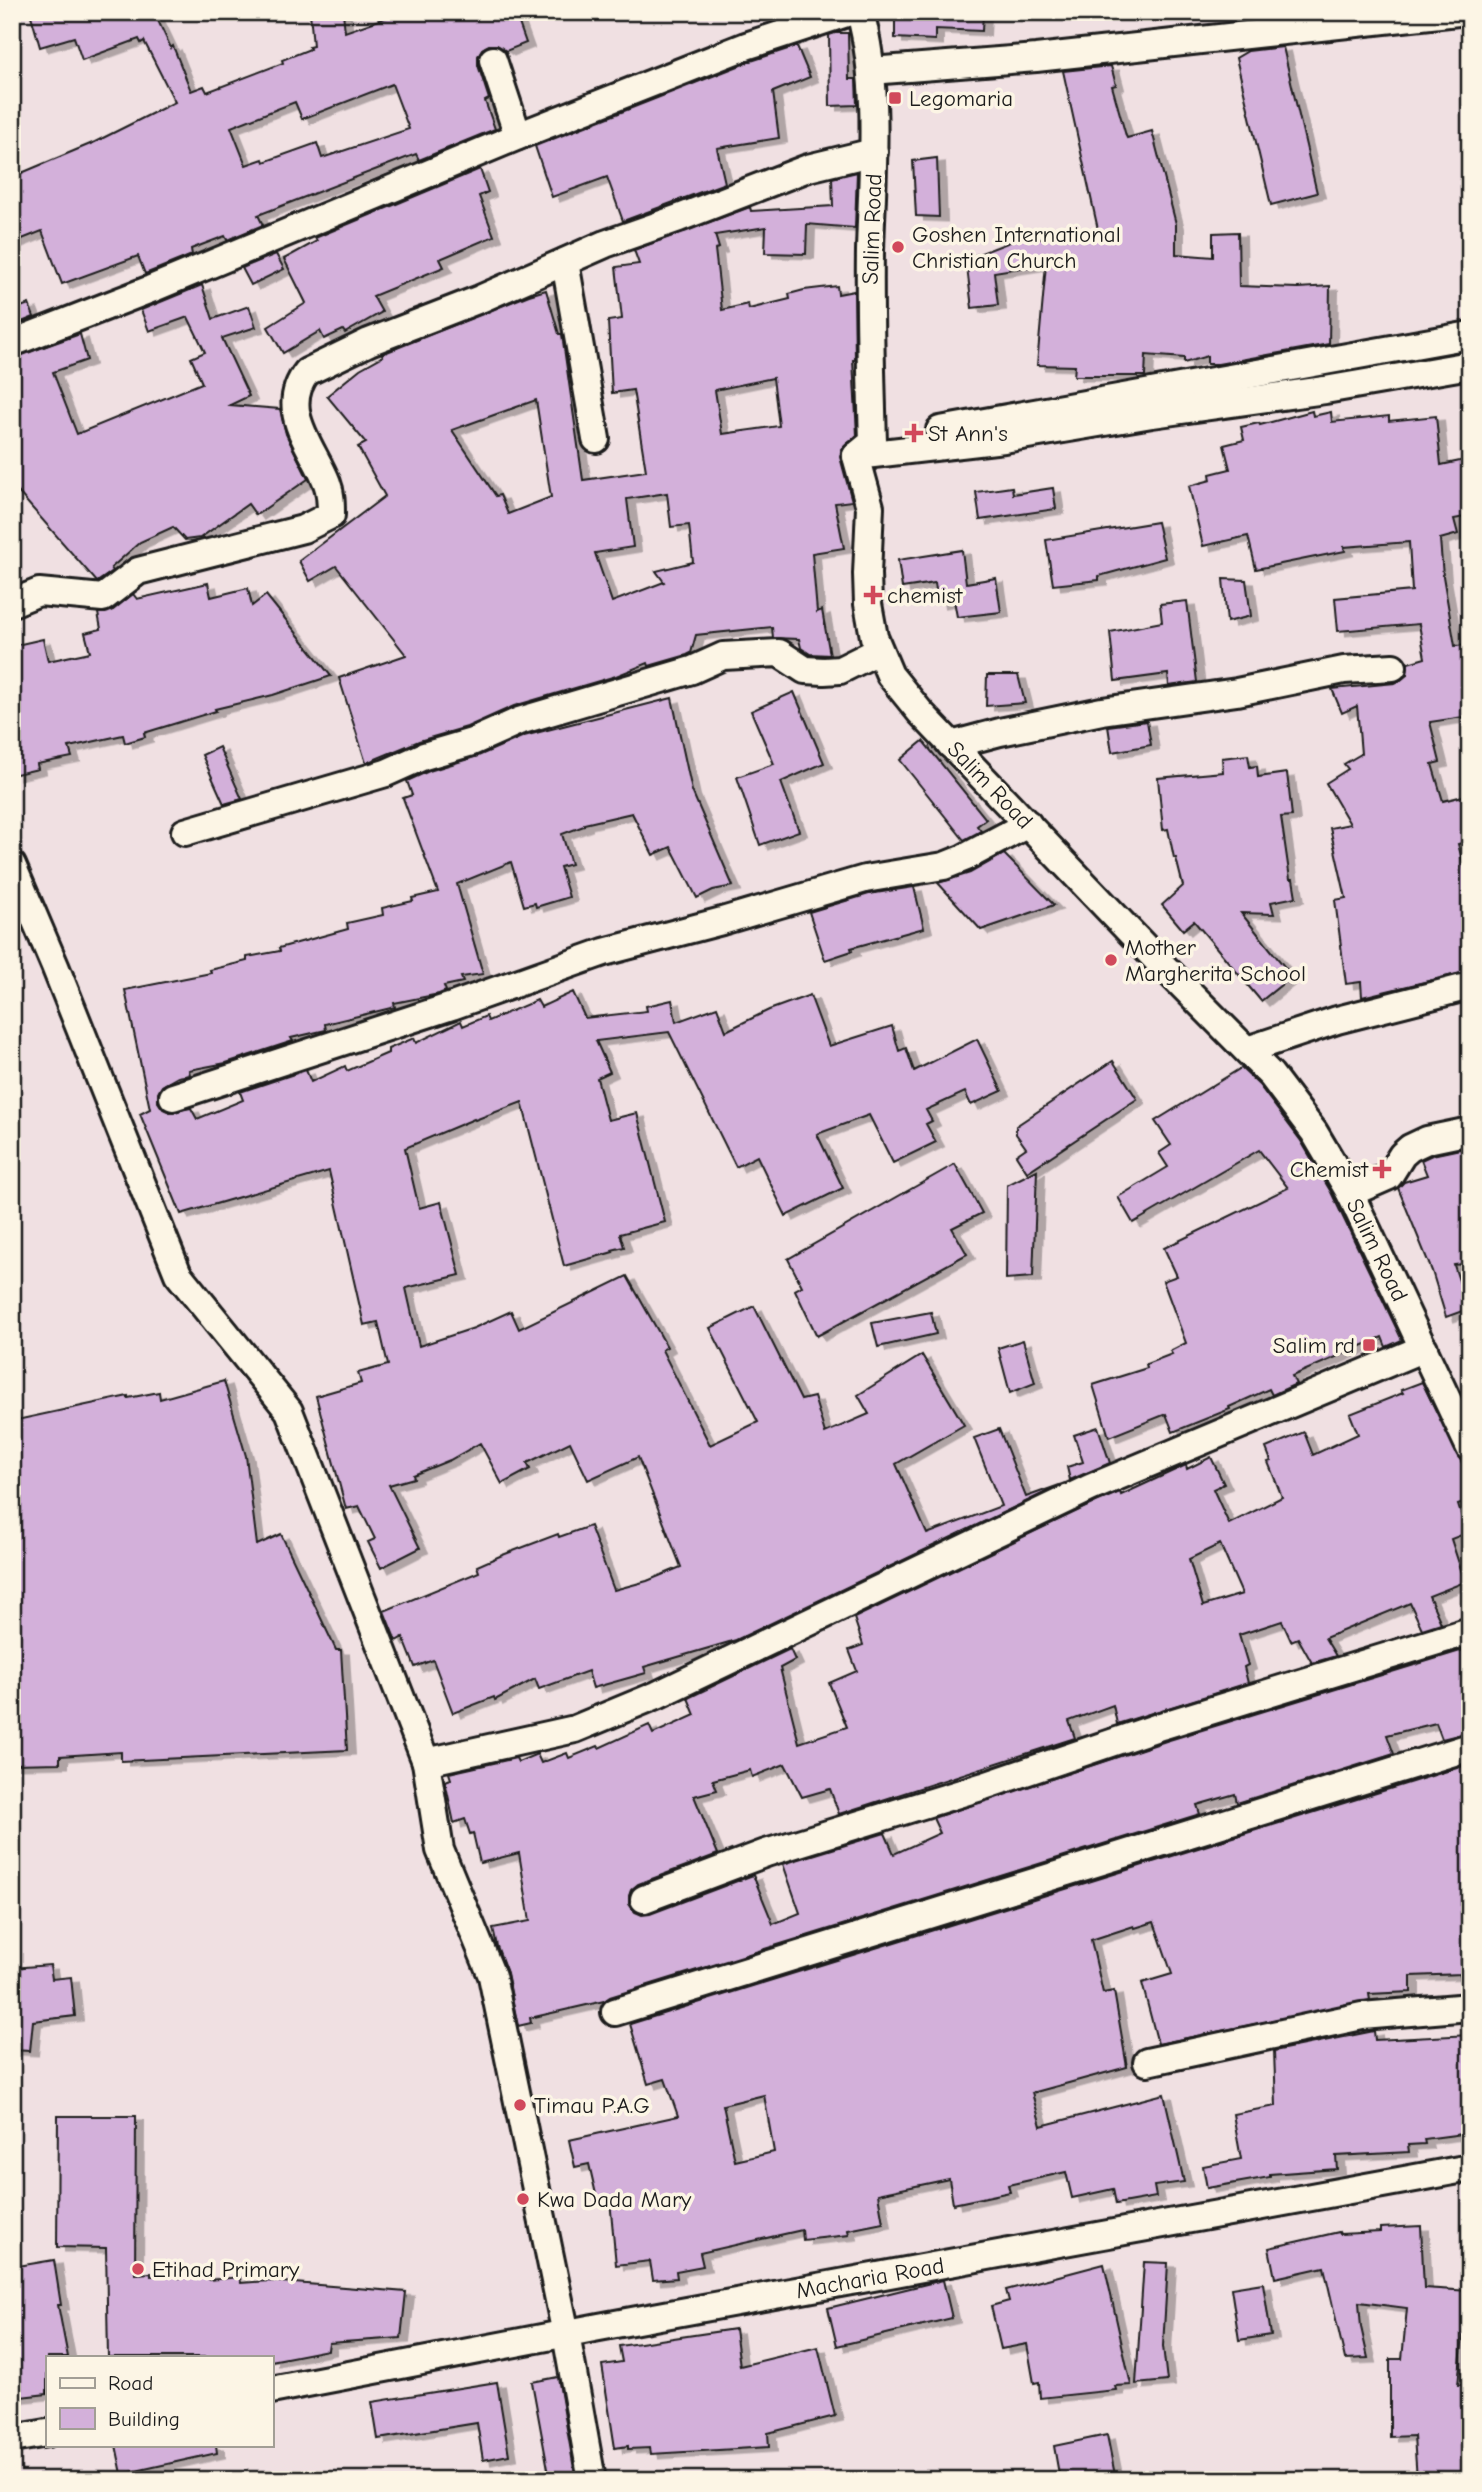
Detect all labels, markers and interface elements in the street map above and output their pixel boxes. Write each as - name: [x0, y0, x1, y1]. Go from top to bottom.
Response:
- place label: Legomaria: [909, 85, 1013, 112]
- marker: Legomaria: [887, 90, 903, 106]
- street label: Salim Road: [857, 173, 887, 285]
- place label: Goshen International Christian Church: [912, 221, 1121, 274]
- marker: Goshen International Christian Church: [890, 239, 906, 255]
- place label: St Ann's: [928, 420, 1008, 447]
- marker: St Ann's: [906, 425, 922, 441]
- place label: chemist: [887, 582, 964, 609]
- marker: chemist: [865, 587, 881, 603]
- street label: Salim Road: [942, 736, 1038, 834]
- place label: Mother Margherita School: [1125, 934, 1306, 987]
- marker: Mother Margherita School: [1103, 952, 1119, 968]
- place label: Chemist: [1290, 1156, 1369, 1183]
- marker: Chemist: [1374, 1161, 1390, 1177]
- street label: Salim Road: [1340, 1194, 1414, 1306]
- place label: Salim rd: [1273, 1332, 1355, 1359]
- marker: Salim rd: [1361, 1337, 1377, 1353]
- place label: Timau P.A.G: [534, 2092, 650, 2119]
- marker: Timau P.A.G: [512, 2097, 528, 2113]
- place label: Kwa Dada Mary: [537, 2186, 692, 2213]
- marker: Kwa Dada Mary: [515, 2191, 531, 2207]
- street label: Macharia Road: [794, 2252, 946, 2304]
- place label: Etihad Primary: [152, 2256, 300, 2283]
- marker: Etihad Primary: [130, 2261, 146, 2277]
- legend: [46, 2356, 273, 2446]
- text: Road: [108, 2371, 153, 2395]
- text: Building: [108, 2407, 180, 2431]

